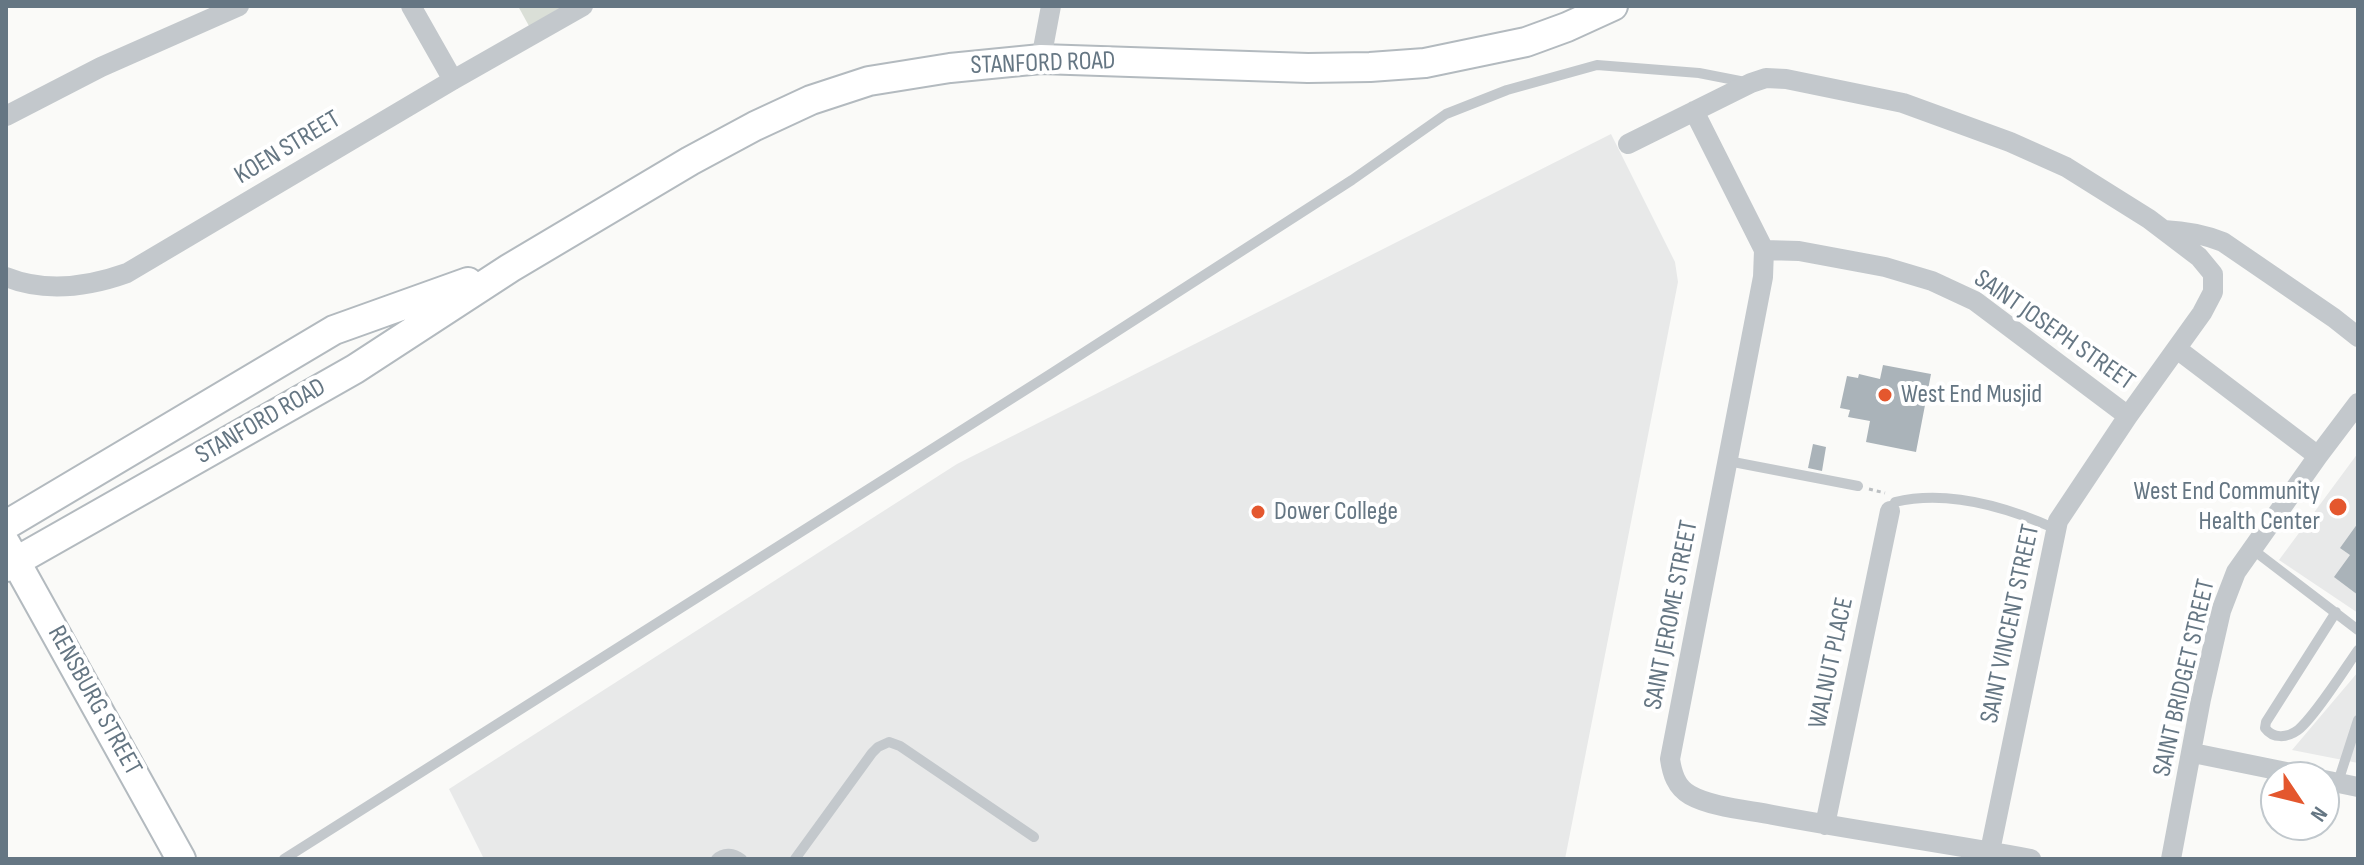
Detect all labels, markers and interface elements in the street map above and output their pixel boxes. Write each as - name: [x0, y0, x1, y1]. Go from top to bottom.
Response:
- street label: STANFORD ROAD: [970, 46, 1116, 82]
- street label: KOEN STREET: [229, 104, 347, 192]
- street label: SAINT JOSEPH STREET: [1968, 264, 2140, 398]
- street label: STANFORD ROAD: [190, 372, 332, 472]
- place label: West End Musjid: [1901, 379, 2042, 411]
- marker: West End Musjid: [1876, 386, 1894, 404]
- place label: West End Community Health Center: [2133, 476, 2320, 538]
- place label: Dower College: [1274, 496, 1398, 528]
- marker: West End Community Health Center: [2327, 496, 2349, 518]
- marker: Dower College: [1249, 503, 1267, 521]
- street label: SAINT JEROME STREET: [1638, 518, 1706, 712]
- street label: SAINT VINCENT STREET: [1975, 522, 2047, 726]
- street label: SAINT BRIDGET STREET: [2147, 577, 2223, 779]
- street label: WALNUT PLACE: [1803, 595, 1861, 731]
- street label: RENSBURG STREET: [40, 621, 148, 781]
- north arrow: [2260, 761, 2340, 841]
- text: N: [2304, 801, 2333, 826]

